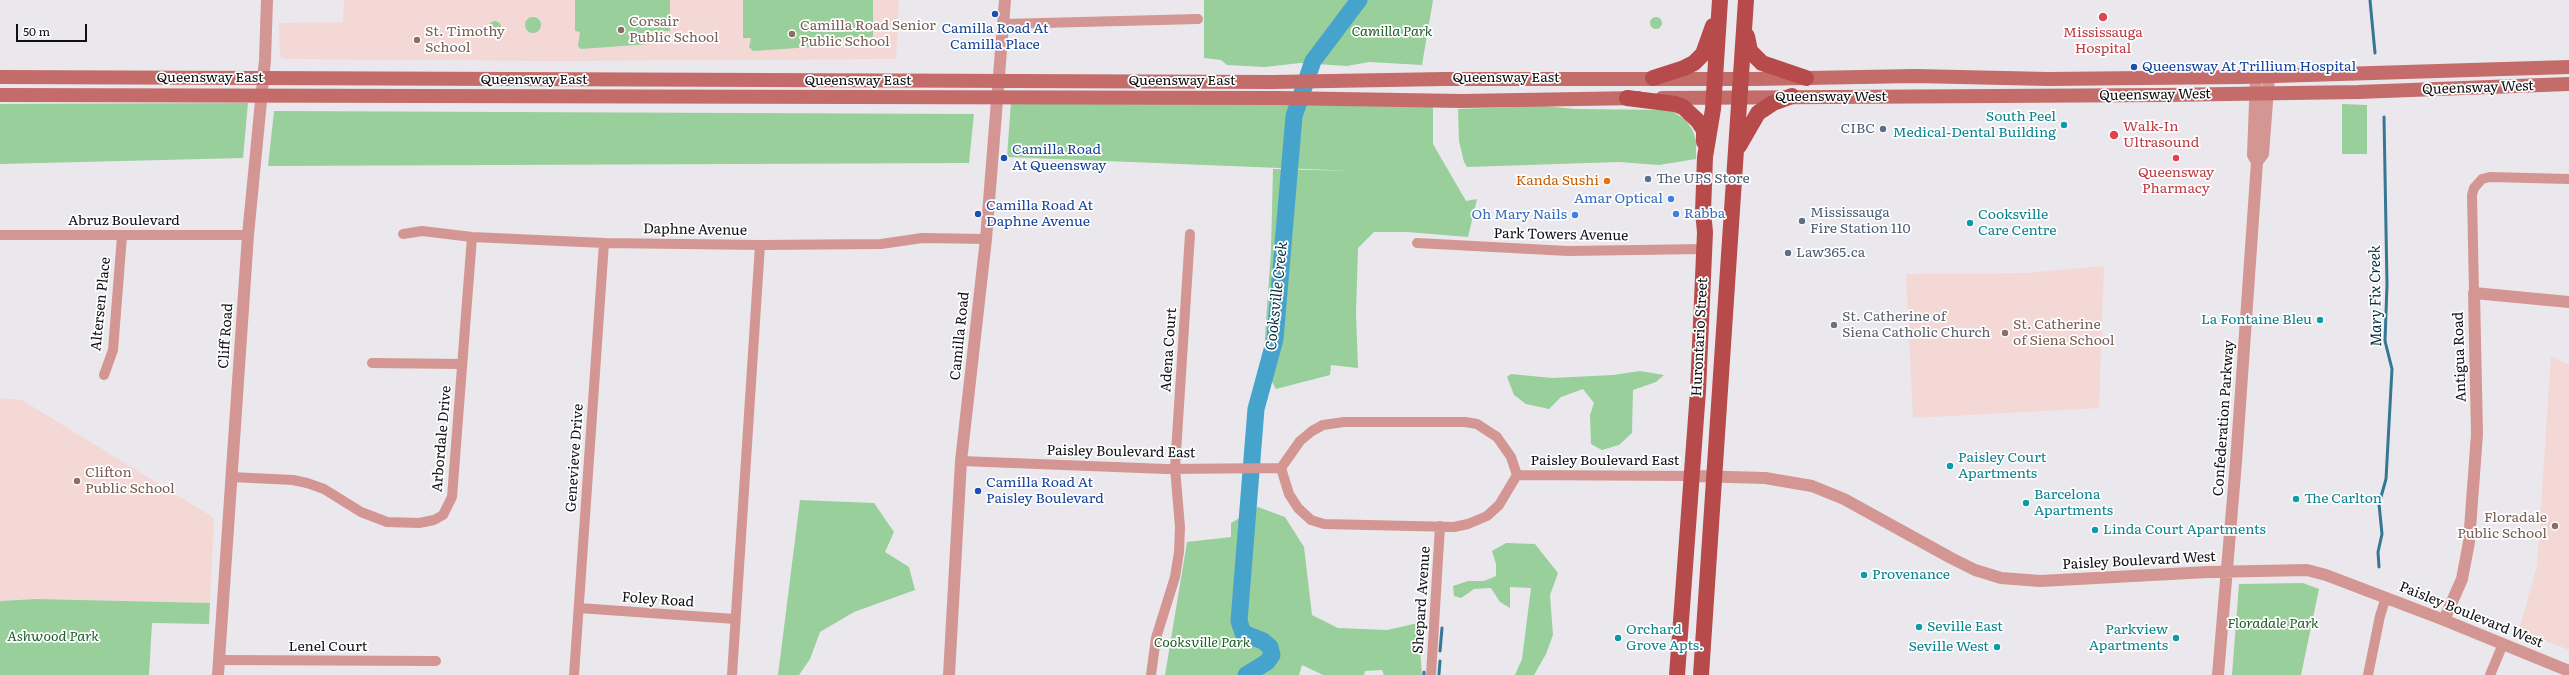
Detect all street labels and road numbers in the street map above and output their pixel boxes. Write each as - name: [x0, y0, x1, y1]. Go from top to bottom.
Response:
- street label: Queensway East: [156, 70, 264, 86]
- street label: Queensway East: [1452, 70, 1560, 86]
- street label: Queensway East: [480, 72, 588, 88]
- street label: Queensway East: [804, 73, 912, 89]
- street label: Queensway East: [1128, 73, 1236, 89]
- street label: Queensway West: [2422, 78, 2534, 98]
- street label: Queensway West: [2099, 86, 2211, 104]
- street label: Queensway West: [1775, 89, 1887, 105]
- street label: Abruz Boulevard: [68, 213, 180, 229]
- street label: Daphne Avenue: [643, 221, 747, 239]
- street label: Park Towers Avenue: [1493, 225, 1629, 245]
- street label: Altersen Place: [88, 256, 114, 352]
- street label: Hurontario Street: [1688, 277, 1712, 397]
- street label: Camilla Road: [947, 291, 973, 381]
- street label: Cliff Road: [215, 303, 237, 369]
- street label: Adena Court: [1158, 307, 1180, 393]
- street label: Antigua Road: [2450, 312, 2470, 402]
- street label: Confederation Parkway: [2210, 339, 2238, 497]
- street label: Arbordale Drive: [429, 385, 455, 493]
- street label: Genevieve Drive: [563, 403, 587, 513]
- street label: Paisley Boulevard East: [1046, 442, 1196, 462]
- street label: Paisley Boulevard East: [1531, 453, 1679, 469]
- street label: Shepard Avenue: [1410, 546, 1434, 654]
- street label: Paisley Boulevard West: [2062, 549, 2216, 573]
- street label: Paisley Boulevard West: [2397, 578, 2545, 652]
- street label: Foley Road: [621, 589, 695, 611]
- street label: Lenel Court: [289, 639, 367, 655]

